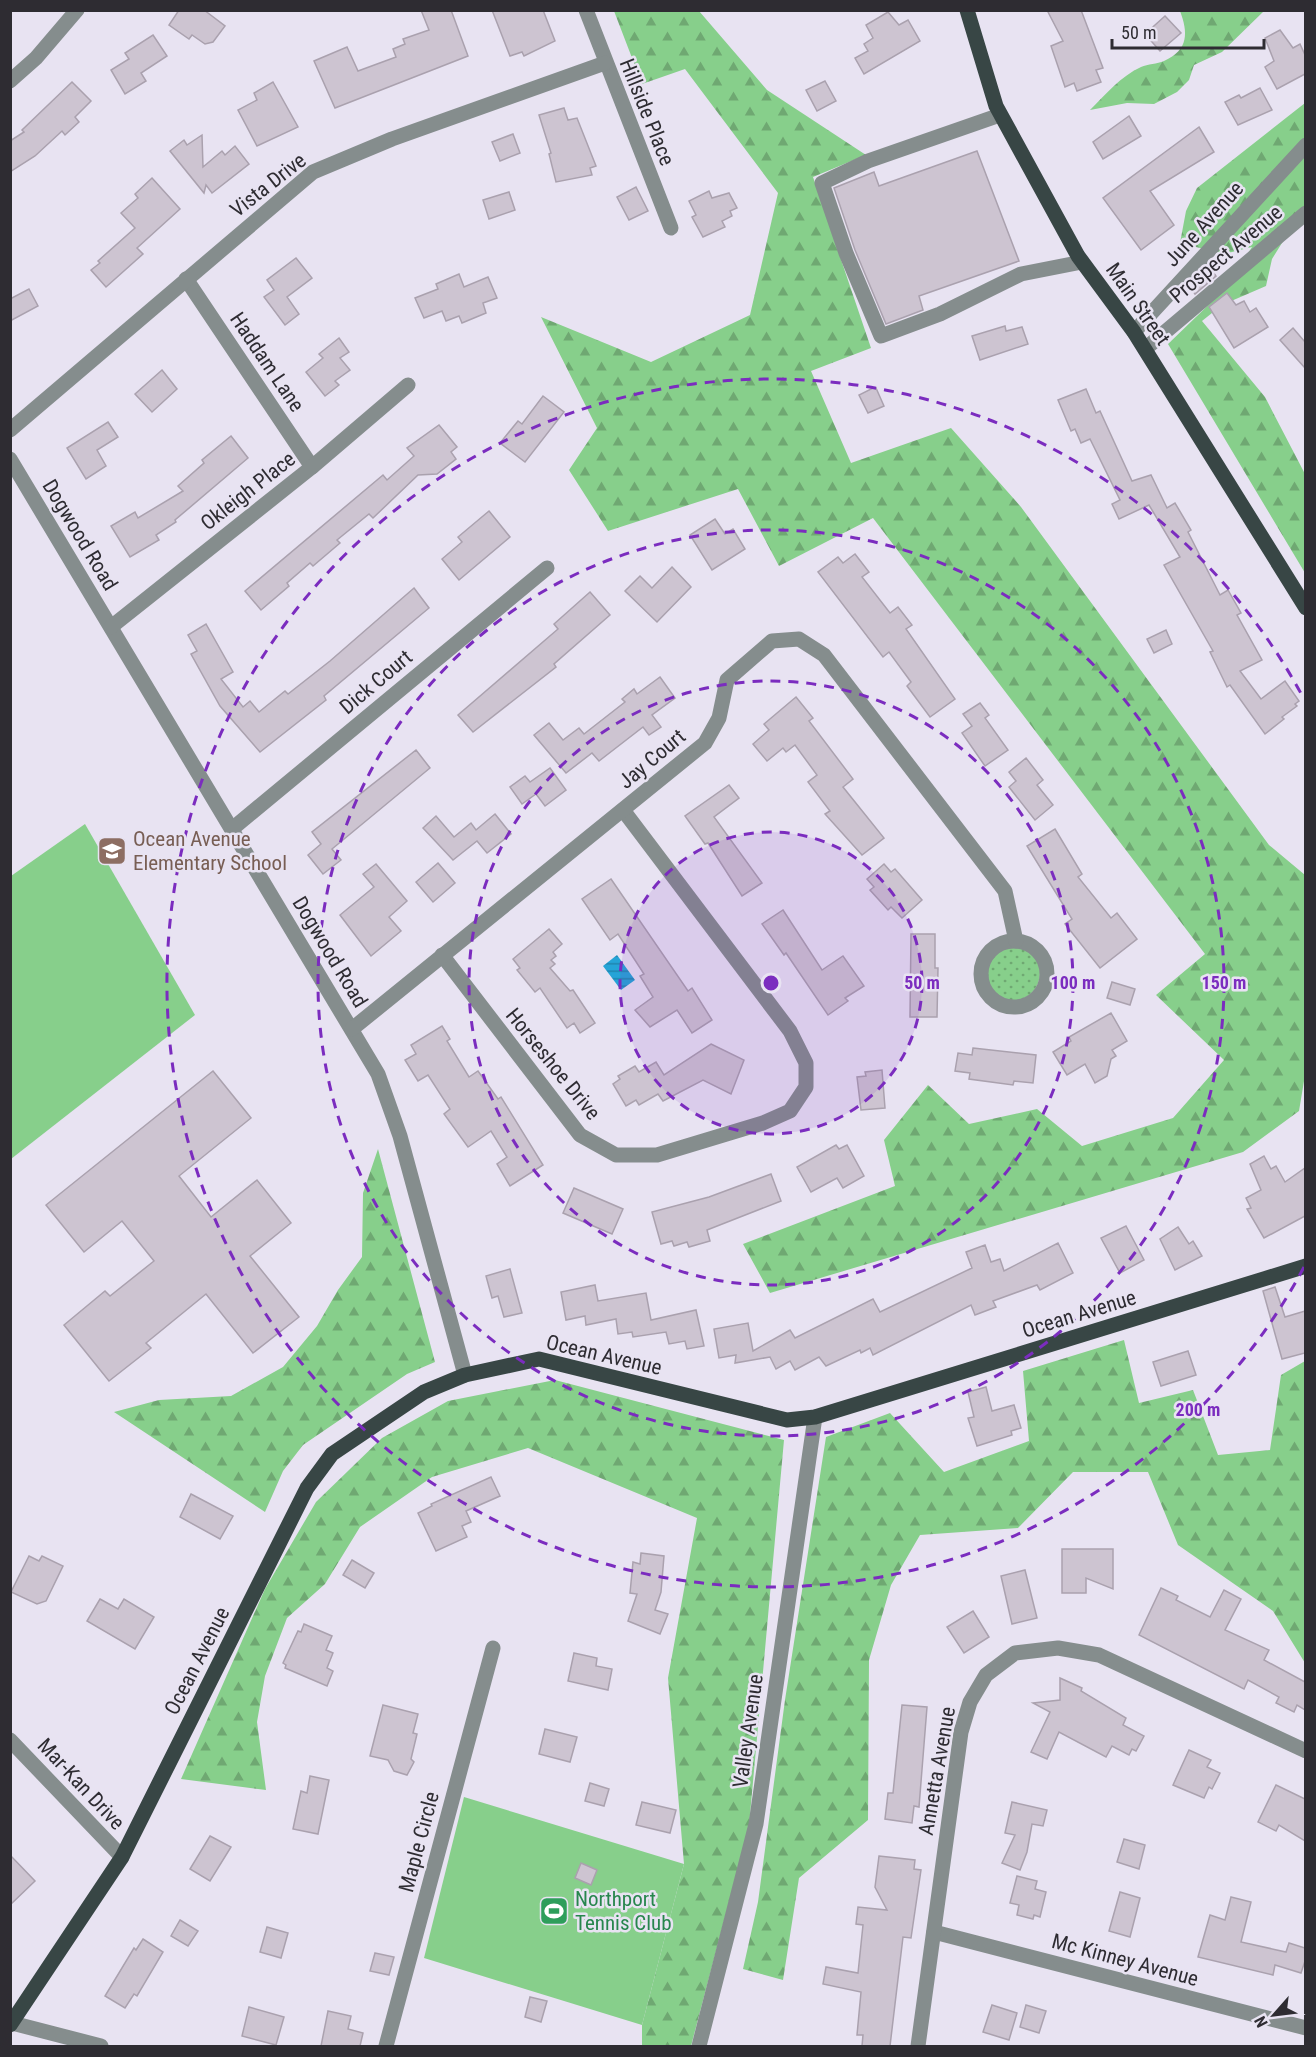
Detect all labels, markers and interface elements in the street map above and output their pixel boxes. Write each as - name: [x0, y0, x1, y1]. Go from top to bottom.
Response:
- scale bar: [1112, 12, 1264, 50]
- text: 50 m: [1121, 22, 1156, 43]
- street label: Hillside Place: [615, 55, 679, 169]
- street label: Vista Drive: [225, 148, 311, 222]
- street label: June Avenue: [1160, 177, 1248, 271]
- street label: Prospect Avenue: [1165, 200, 1287, 308]
- street label: Main Street: [1101, 258, 1175, 350]
- street label: Haddam Lane: [225, 308, 309, 416]
- street label: Okleigh Place: [196, 447, 300, 535]
- street label: Dogwood Road: [38, 475, 122, 595]
- street label: Dick Court: [335, 645, 417, 719]
- street label: Jay Court: [614, 724, 690, 794]
- place label: Ocean Avenue Elementary School: [133, 827, 287, 875]
- school or university icon: Ocean Avenue Elementary School: [96, 835, 128, 867]
- street label: Dogwood Road: [288, 892, 372, 1012]
- text: 50 m: [904, 972, 940, 993]
- text: 100 m: [1051, 972, 1095, 993]
- text: 150 m: [1202, 972, 1246, 993]
- centre of rings: [761, 973, 781, 993]
- street label: Horseshoe Drive: [501, 1004, 605, 1125]
- street label: Ocean Avenue: [1019, 1285, 1139, 1343]
- street label: Ocean Avenue: [544, 1330, 664, 1380]
- text: 200 m: [1176, 1399, 1220, 1420]
- street label: Ocean Avenue: [160, 1603, 234, 1719]
- street label: Valley Avenue: [728, 1672, 768, 1789]
- street label: Annetta Avenue: [914, 1705, 960, 1837]
- street label: Mar-Kan Drive: [33, 1733, 129, 1835]
- street label: Maple Circle: [394, 1789, 444, 1895]
- place label: Northport Tennis Club: [575, 1887, 672, 1935]
- sports icon: Northport Tennis Club: [538, 1895, 570, 1927]
- street label: Mc Kinney Avenue: [1049, 1929, 1201, 1991]
- north arrow: [1244, 1985, 1304, 2045]
- text: N: [1251, 2013, 1272, 2031]

